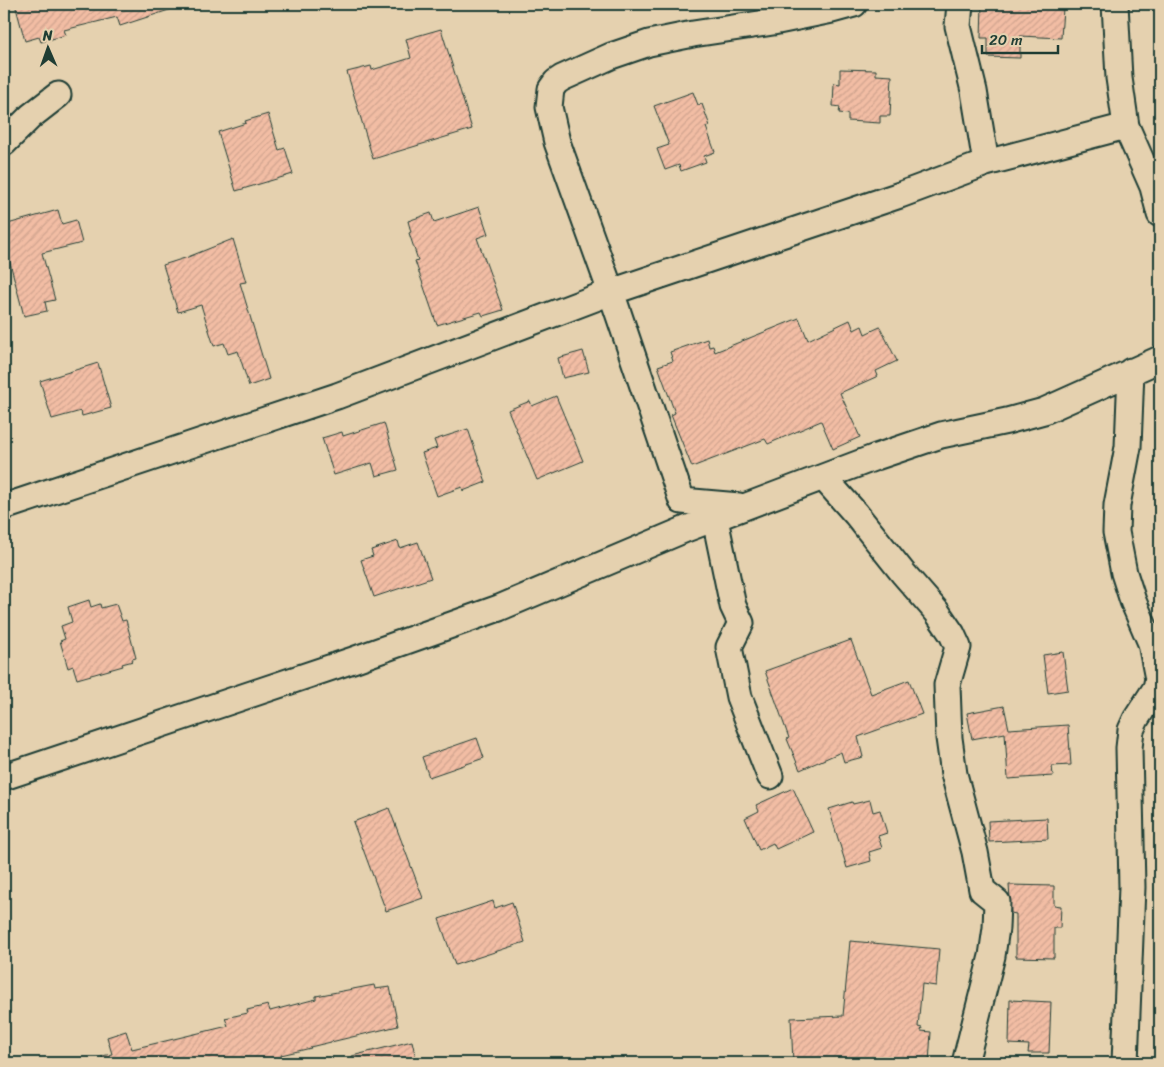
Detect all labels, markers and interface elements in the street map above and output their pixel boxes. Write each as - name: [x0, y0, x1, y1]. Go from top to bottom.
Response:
- north arrow: [22, 22, 72, 72]
- scale bar: [982, 22, 1058, 54]
- text: N: [41, 23, 53, 48]
- text: 20 m: [989, 27, 1023, 53]

